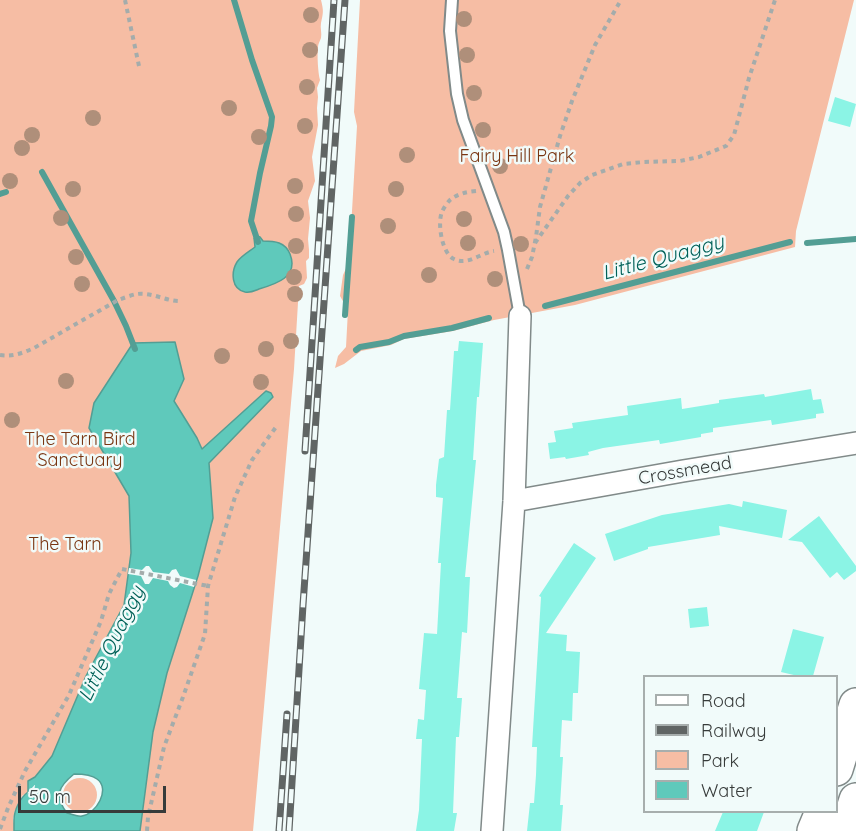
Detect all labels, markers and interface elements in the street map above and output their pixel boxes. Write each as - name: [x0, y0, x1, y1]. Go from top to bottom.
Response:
- park label: Fairy Hill Park: [460, 146, 574, 168]
- water label: Little Quaggy: [600, 230, 726, 286]
- park label: The Tarn Bird Sanctuary: [24, 429, 136, 472]
- street label: Crossmead: [637, 452, 733, 490]
- park label: The Tarn: [28, 534, 102, 556]
- water label: Little Quaggy: [74, 583, 150, 705]
- legend: [643, 675, 838, 813]
- text: Road: [701, 689, 746, 712]
- text: Railway: [701, 719, 767, 742]
- text: Park: [701, 749, 739, 772]
- scale bar: [21, 774, 170, 812]
- text: Water: [701, 779, 752, 802]
- text: 50 m: [29, 785, 71, 808]

